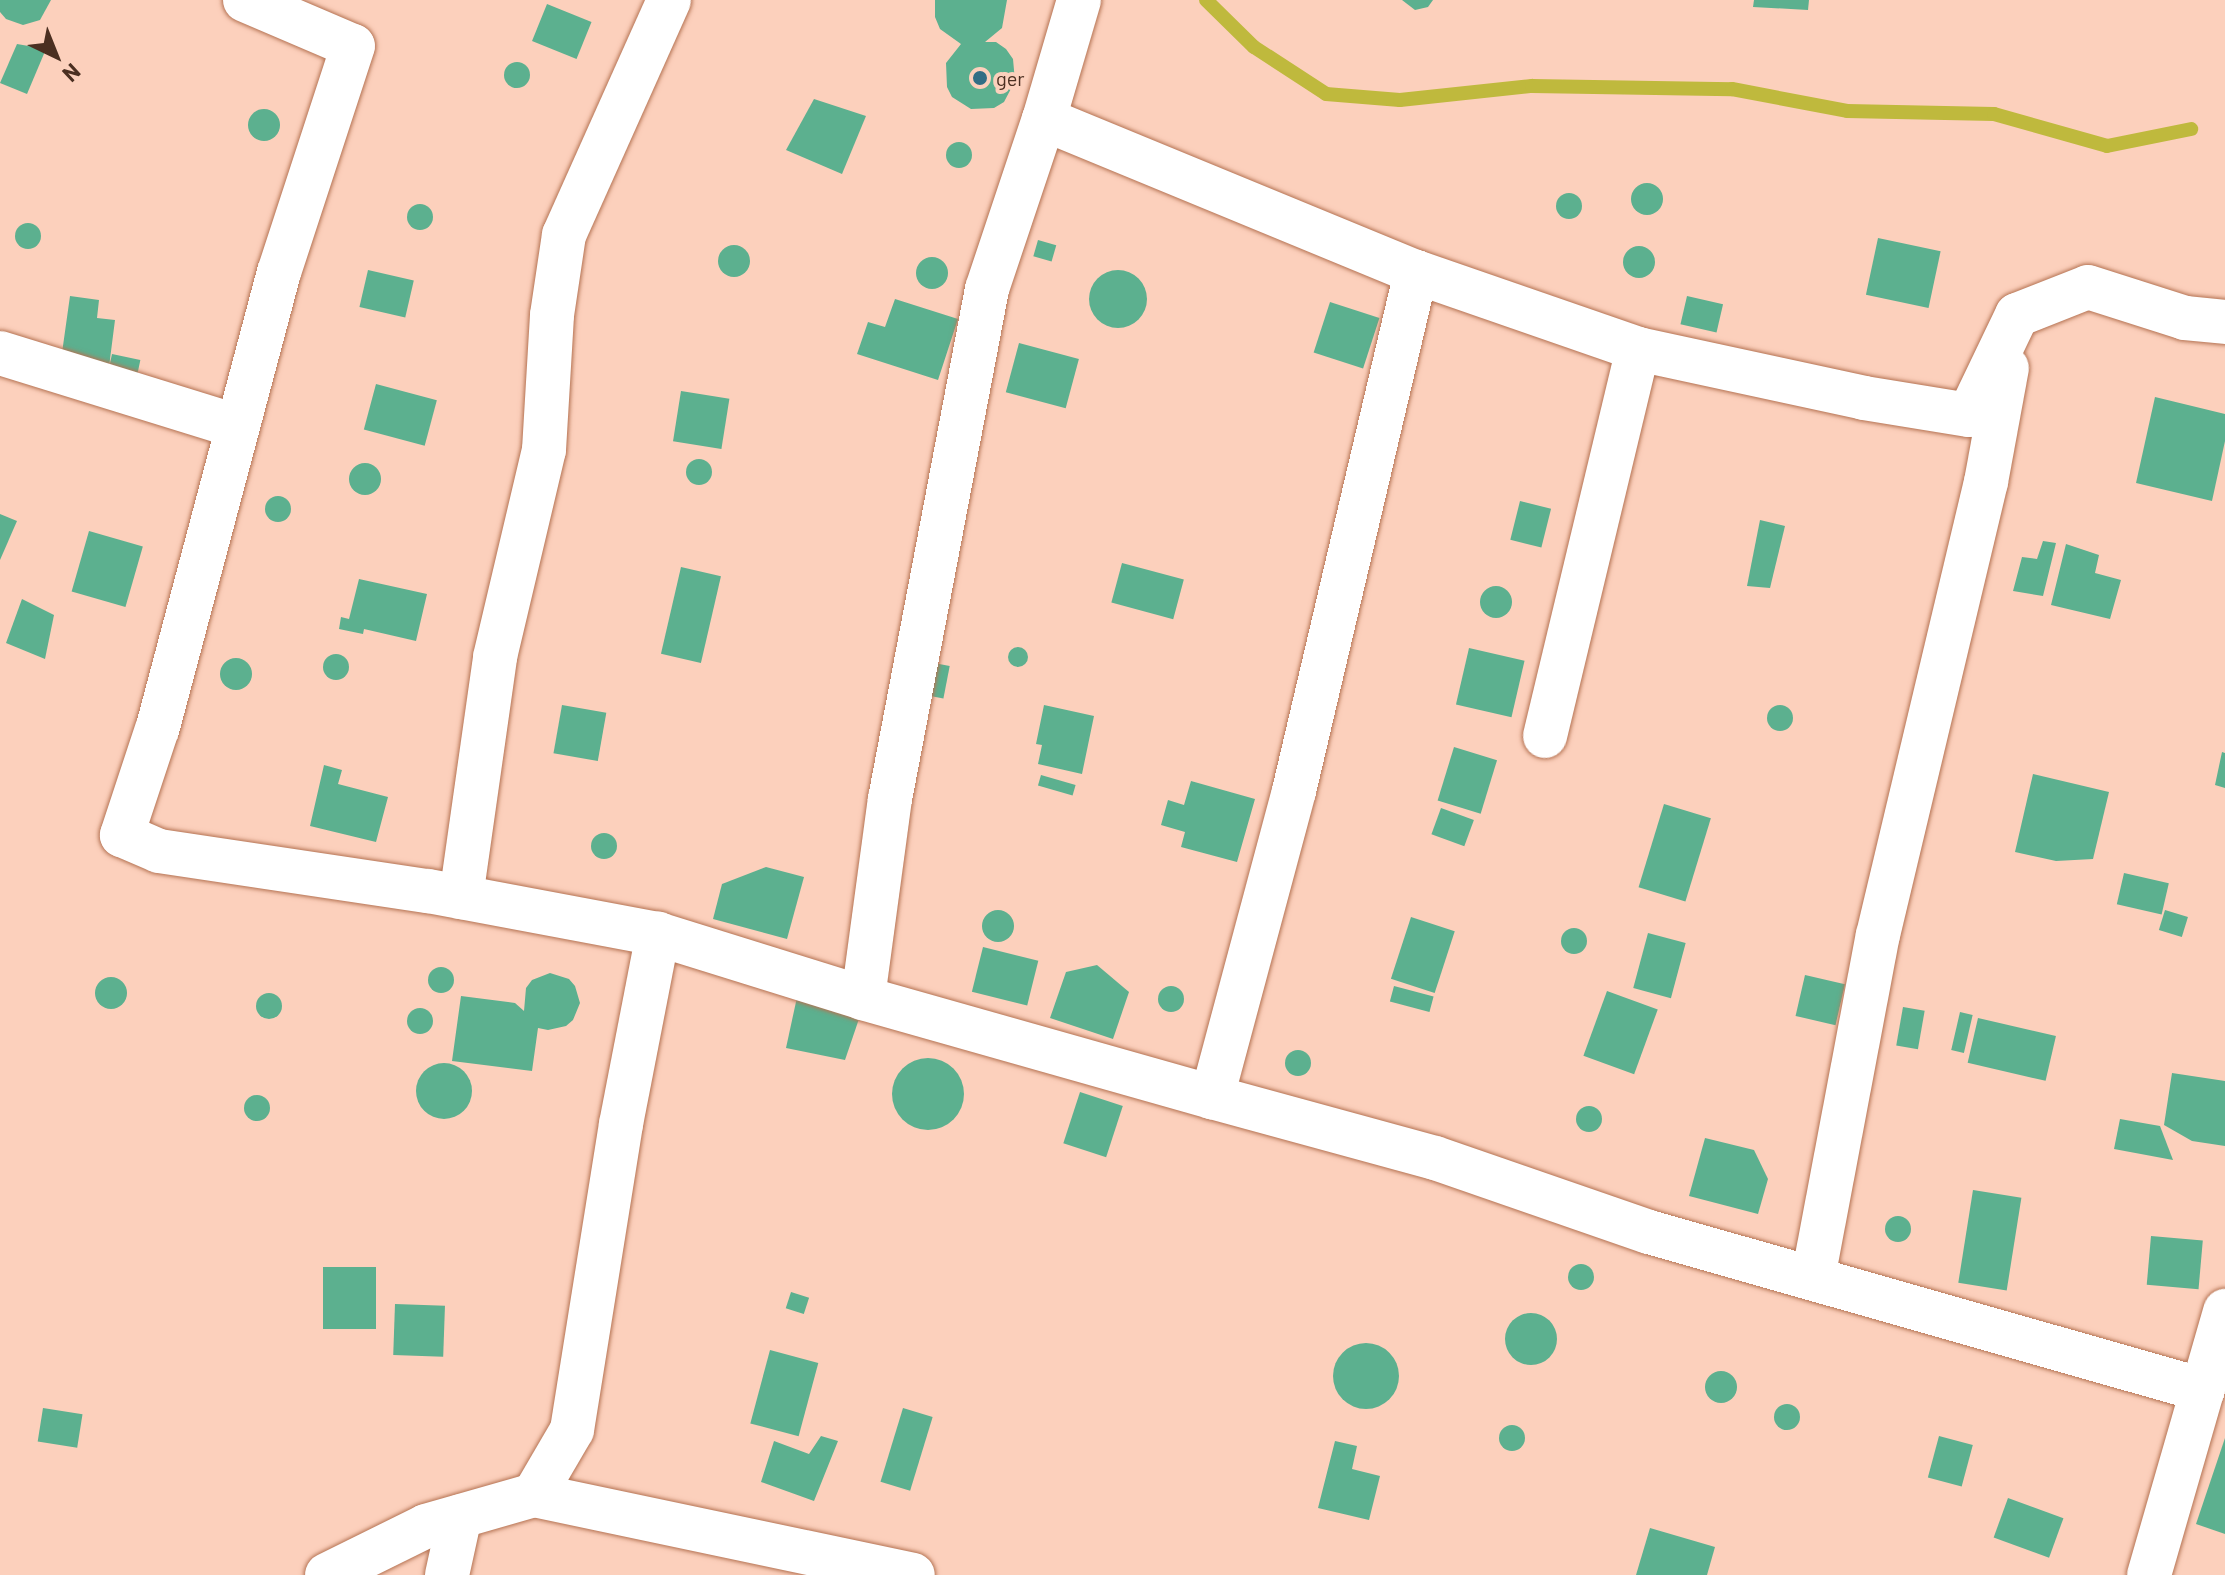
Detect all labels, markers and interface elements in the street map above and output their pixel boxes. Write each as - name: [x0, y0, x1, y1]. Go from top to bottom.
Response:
- north arrow: [16, 16, 96, 96]
- text: N: [58, 59, 87, 88]
- place label: ger: [996, 66, 1025, 90]
- marker: ger: [971, 69, 989, 87]

